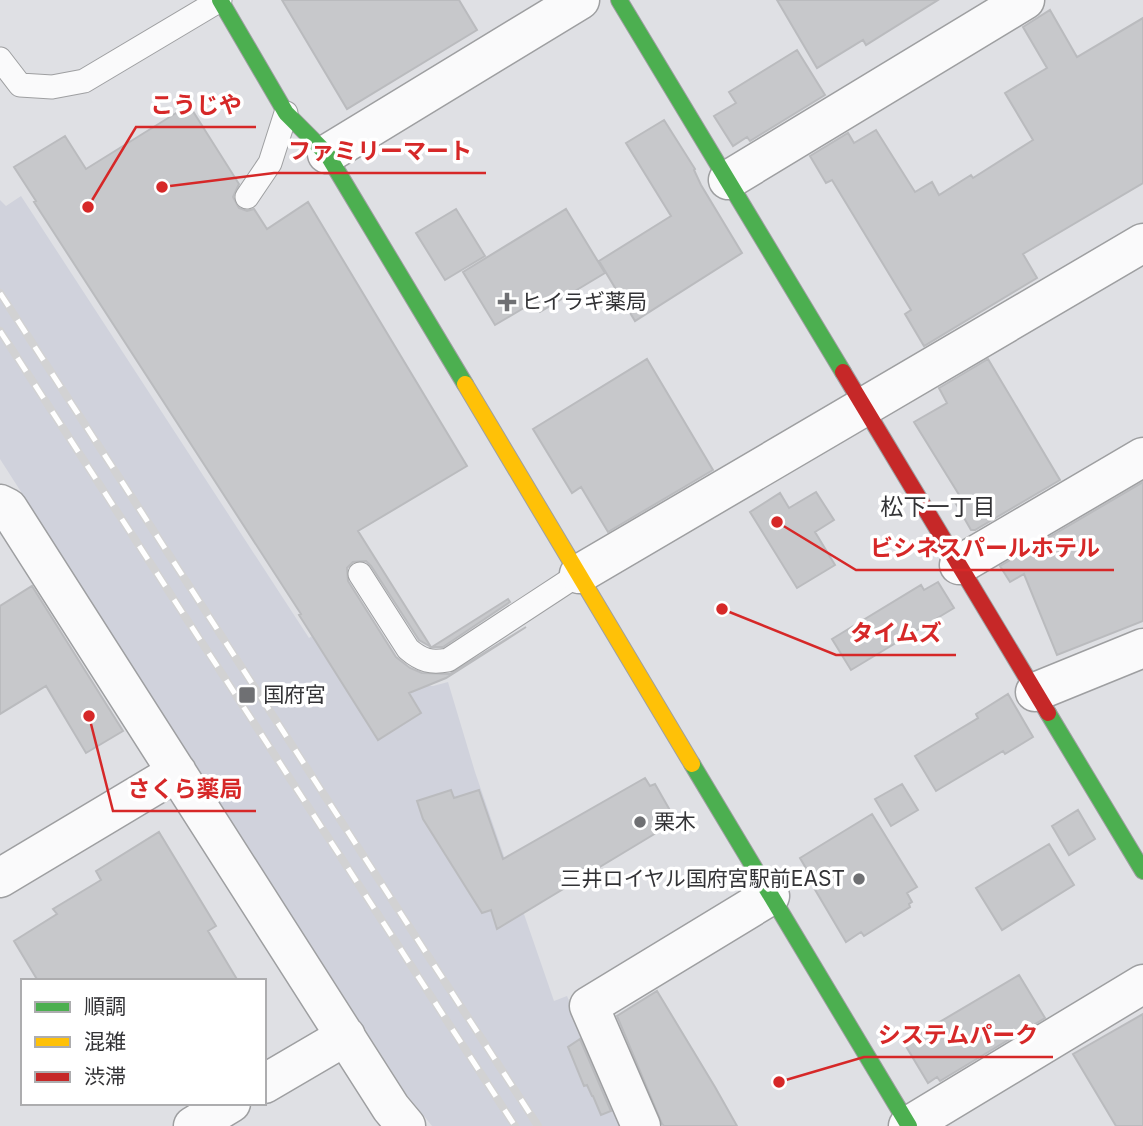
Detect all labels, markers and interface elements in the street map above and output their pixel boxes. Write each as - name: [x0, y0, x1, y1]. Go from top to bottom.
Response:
- callout: こうじや: [136, 83, 256, 127]
- text: こうじや: [150, 91, 242, 119]
- callout: ファミリーマート: [274, 129, 486, 173]
- text: ファミリーマート: [288, 137, 472, 165]
- place label: ヒイラギ薬局: [521, 289, 647, 314]
- marker: ヒイラギ薬局: [499, 294, 515, 310]
- district label: 松下一丁目: [881, 493, 996, 521]
- callout: ビシネスパールホテル: [856, 526, 1114, 570]
- text: ビシネスパールホテル: [870, 534, 1100, 562]
- callout: タイムズ: [836, 611, 956, 655]
- text: タイムズ: [850, 619, 942, 647]
- place label: 国府宮: [263, 682, 326, 707]
- marker: 国府宮: [237, 685, 257, 705]
- callout: さくら薬局: [113, 767, 256, 811]
- text: さくら薬局: [128, 775, 243, 803]
- place label: 栗木: [654, 809, 696, 834]
- marker: 栗木: [632, 814, 648, 830]
- place label: 三井ロイヤル国府宮駅前EAST: [560, 866, 845, 891]
- marker: 三井ロイヤル国府宮駅前EAST: [851, 871, 867, 887]
- legend: [21, 979, 266, 1105]
- text: 順調: [84, 994, 126, 1019]
- callout: システムパーク: [864, 1013, 1053, 1057]
- text: システムパーク: [878, 1021, 1038, 1049]
- text: 混雑: [84, 1029, 126, 1054]
- text: 渋滞: [84, 1064, 126, 1089]

